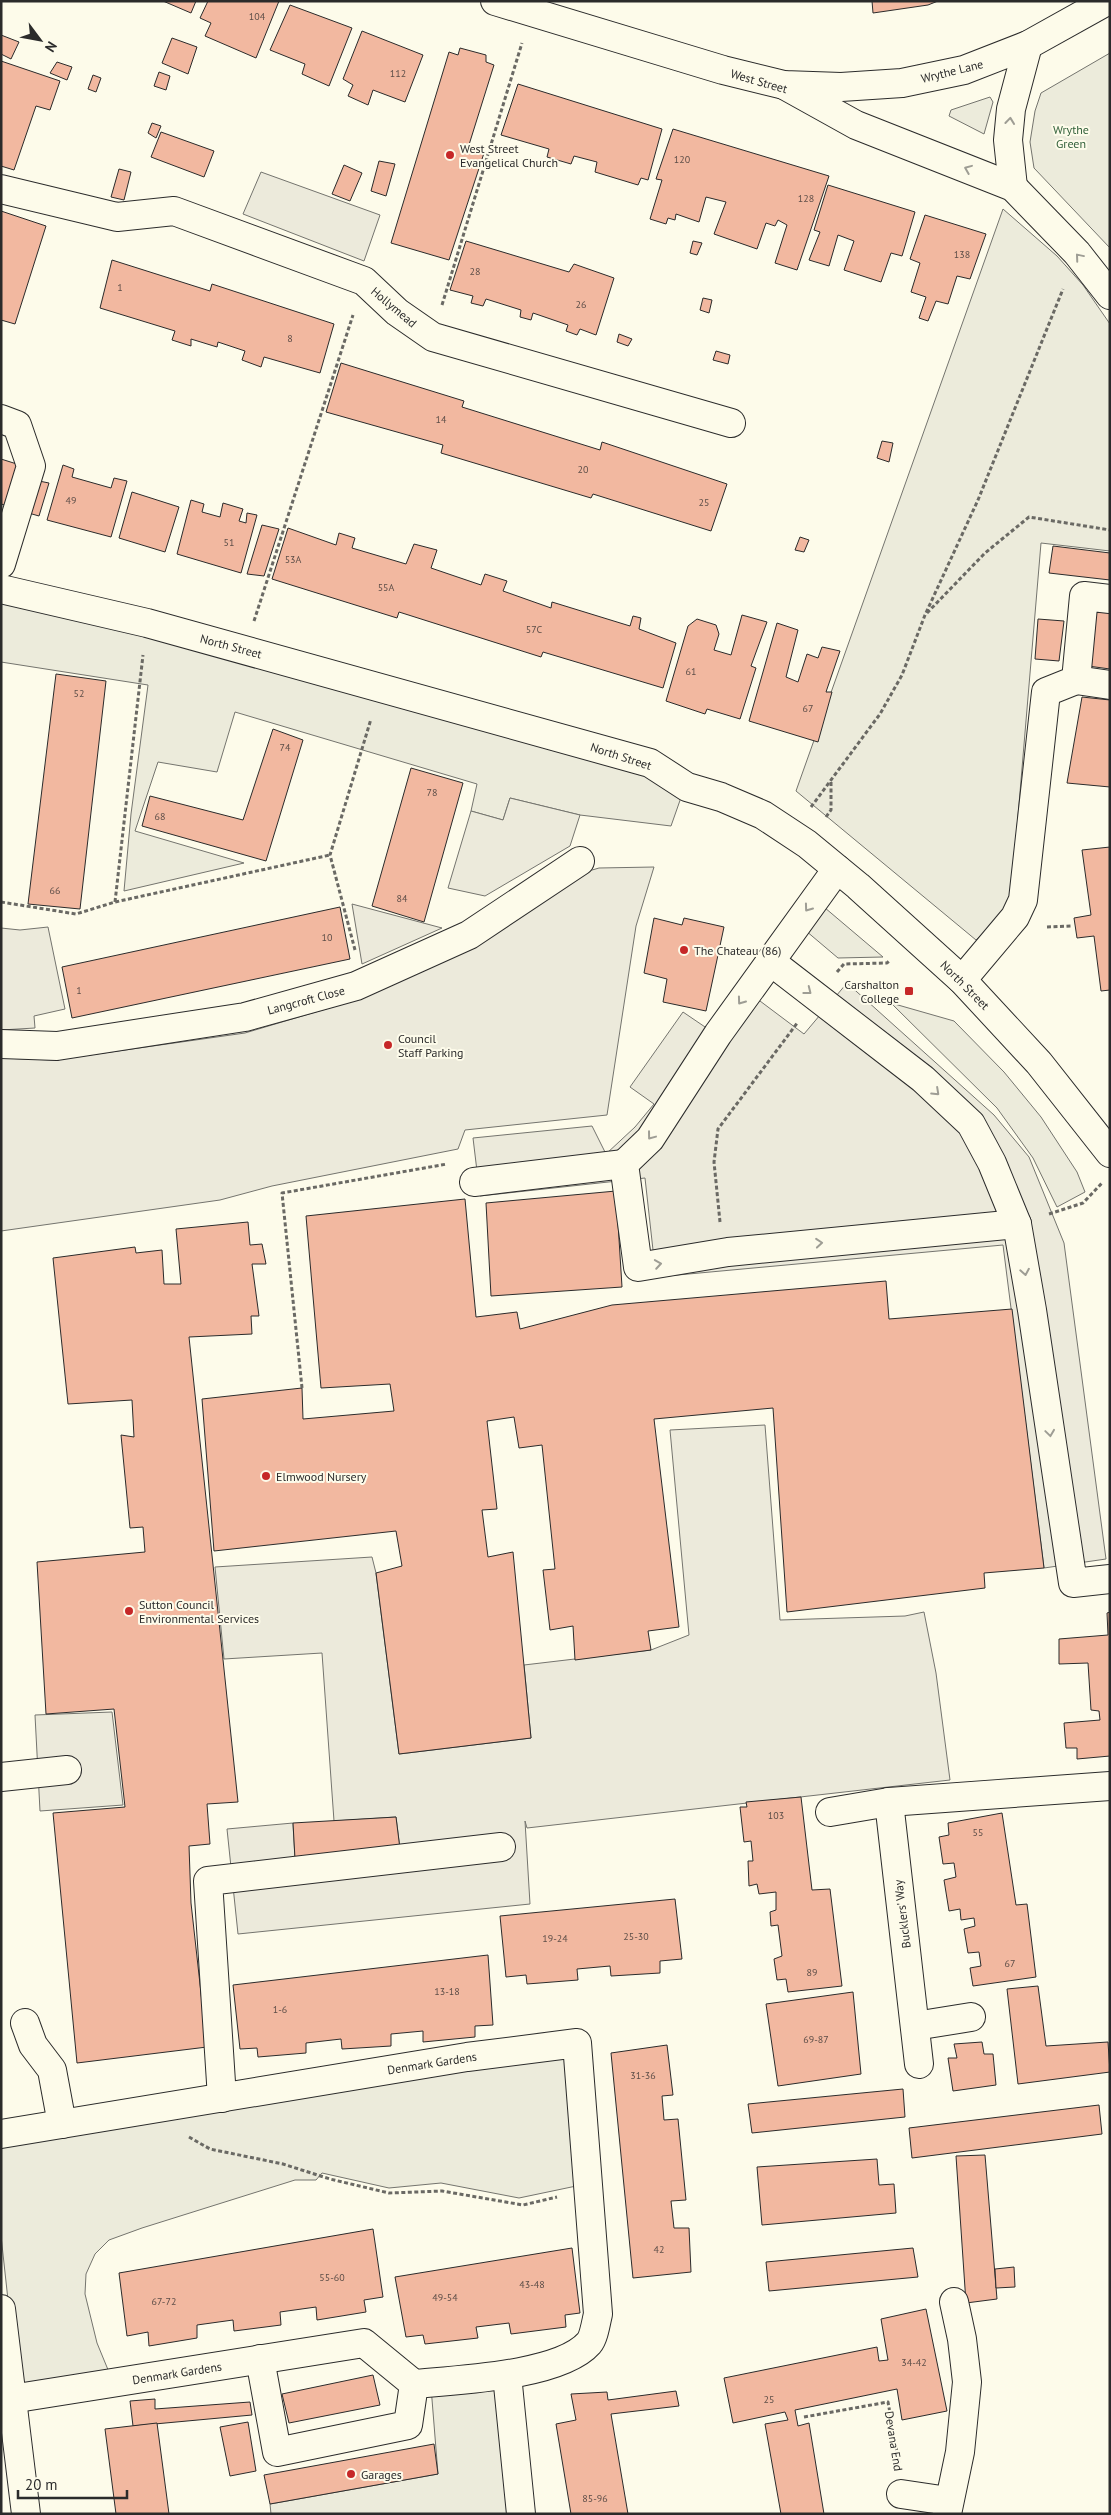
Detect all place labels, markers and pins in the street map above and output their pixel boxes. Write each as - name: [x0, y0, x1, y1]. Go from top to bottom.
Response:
- place label: West Street Evangelical Church: [460, 141, 558, 170]
- marker: West Street Evangelical Church: [444, 149, 456, 161]
- place label: The Chateau (86): [694, 943, 781, 958]
- marker: The Chateau (86): [678, 944, 690, 956]
- place label: Carshalton College: [844, 977, 899, 1006]
- marker: Carshalton College: [903, 985, 915, 997]
- place label: Council Staff Parking: [398, 1031, 464, 1060]
- marker: Council Staff Parking: [382, 1039, 394, 1051]
- place label: Elmwood Nursery: [276, 1469, 367, 1484]
- marker: Elmwood Nursery: [260, 1470, 272, 1482]
- place label: Sutton Council Environmental Services: [139, 1597, 259, 1626]
- marker: Sutton Council Environmental Services: [123, 1605, 135, 1617]
- place label: Garages: [361, 2467, 402, 2482]
- marker: Garages: [345, 2468, 357, 2480]

